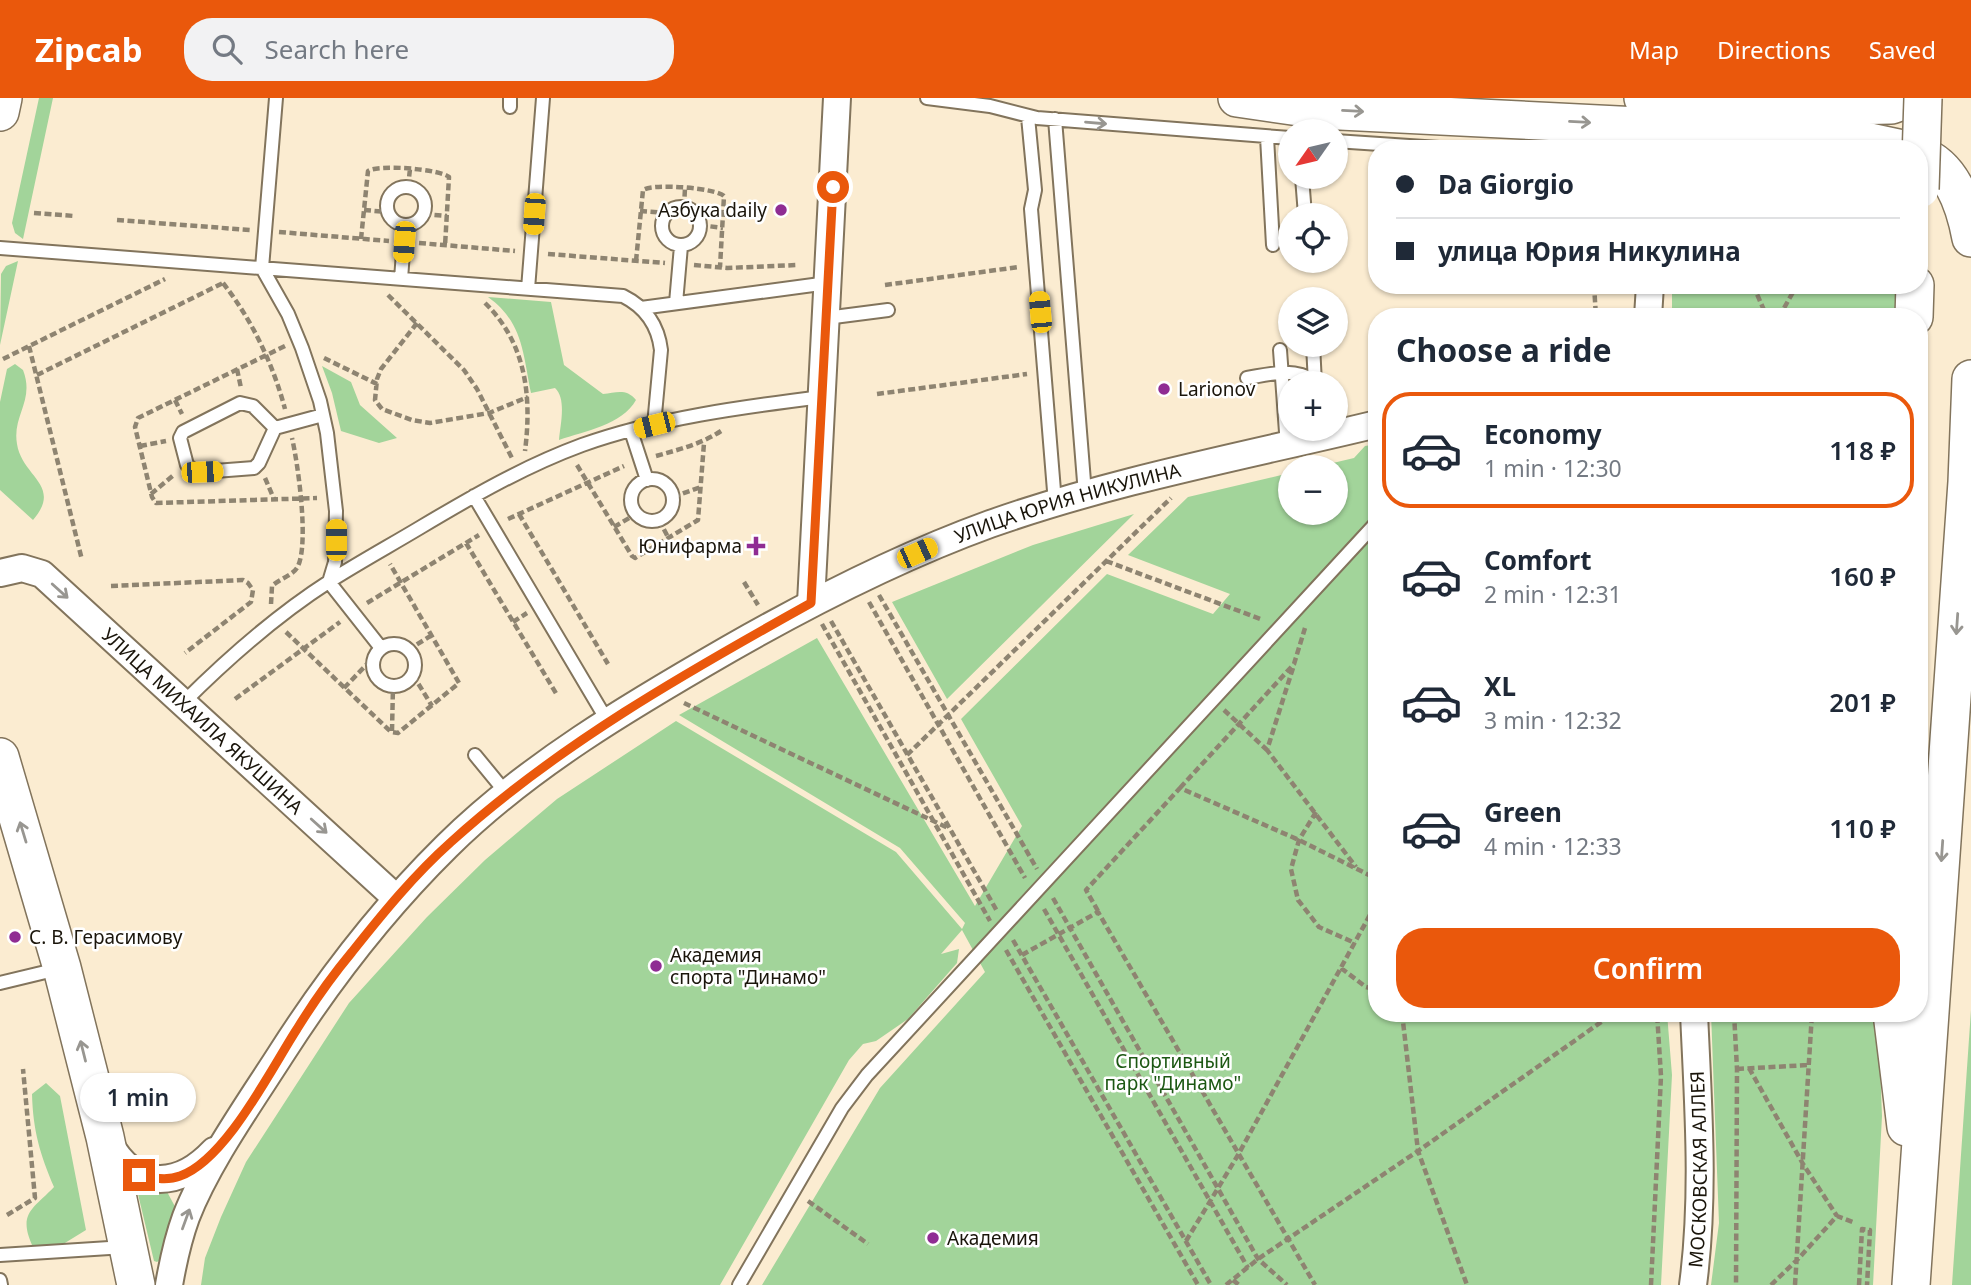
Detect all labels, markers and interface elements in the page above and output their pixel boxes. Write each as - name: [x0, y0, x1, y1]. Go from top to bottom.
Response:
- search box: [184, 18, 674, 81]
- text: Zipcab: [35, 27, 142, 72]
- icon: search: [208, 30, 246, 68]
- text: Search here: [264, 31, 409, 67]
- text: Map: [1629, 33, 1679, 66]
- text: Directions: [1717, 33, 1831, 66]
- text: Saved: [1869, 33, 1936, 66]
- one-way arrow: [1341, 105, 1364, 118]
- one-way arrow: [1568, 116, 1591, 129]
- one-way arrow: [1084, 117, 1106, 130]
- north arrow: [1278, 119, 1348, 189]
- map controls: [1278, 119, 1348, 525]
- text: Da Giorgio: [1438, 166, 1574, 202]
- route start: [817, 171, 849, 203]
- car: [523, 192, 546, 236]
- place label: Азбука daily: [658, 197, 767, 223]
- marker: Азбука daily: [773, 202, 789, 218]
- button: locate: [1278, 203, 1348, 273]
- car: [393, 220, 416, 264]
- text: улица Юрия Никулина: [1438, 233, 1741, 269]
- button: layers: [1278, 287, 1348, 357]
- car: [1028, 290, 1053, 334]
- text: Choose a ride: [1396, 328, 1612, 371]
- button: +: [1278, 371, 1348, 441]
- place label: Larionov: [1178, 376, 1256, 402]
- marker: Larionov: [1156, 381, 1172, 397]
- car: [632, 410, 677, 440]
- text: Economy: [1484, 416, 1602, 452]
- icon: car: [1400, 419, 1463, 482]
- text: 118 ₽: [1829, 432, 1896, 468]
- text: 1 min · 12:30: [1484, 452, 1622, 484]
- button: −: [1278, 455, 1348, 525]
- street label: УЛИЦА ЮРИЯ НИКУЛИНА: [951, 457, 1184, 549]
- car: [181, 461, 224, 483]
- car: [326, 519, 347, 561]
- place label: Юнифарма: [638, 533, 742, 559]
- car: [894, 535, 941, 571]
- marker: Юнифарма: [748, 538, 764, 554]
- text: Comfort: [1484, 542, 1592, 578]
- icon: car: [1400, 545, 1463, 608]
- text: 160 ₽: [1829, 558, 1896, 594]
- text: 2 min · 12:31: [1484, 578, 1622, 610]
- one-way arrow: [51, 582, 68, 599]
- one-way arrow: [1951, 612, 1964, 635]
- street label: УЛИЦА МИХАИЛА ЯКУШИНА: [96, 622, 309, 820]
- text: XL: [1484, 668, 1516, 704]
- icon: car: [1400, 671, 1463, 734]
- text: 201 ₽: [1829, 684, 1896, 720]
- text: 3 min · 12:32: [1484, 704, 1622, 736]
- text: Green: [1484, 794, 1562, 830]
- icon: car: [1400, 797, 1463, 860]
- text: 110 ₽: [1829, 810, 1896, 846]
- one-way arrow: [309, 818, 327, 834]
- one-way arrow: [16, 821, 29, 843]
- text: 4 min · 12:33: [1484, 830, 1622, 862]
- one-way arrow: [1935, 839, 1948, 861]
- place label: С. В. Герасимову: [29, 924, 183, 950]
- button: Confirm: [1396, 928, 1900, 1008]
- marker: С. В. Герасимову: [7, 929, 23, 945]
- place label: Академия спорта "Динамо": [670, 942, 826, 990]
- marker: Академия спорта "Динамо": [648, 958, 664, 974]
- one-way arrow: [76, 1040, 89, 1063]
- park label: Спортивный парк "Динамо": [1105, 1048, 1241, 1096]
- street label: МОСКОВСКАЯ АЛЛЕЯ: [1682, 1070, 1713, 1269]
- callout: 1 min: [81, 1074, 197, 1122]
- text: 1 min: [107, 1081, 169, 1113]
- route end: [123, 1159, 155, 1191]
- one-way arrow: [181, 1209, 193, 1231]
- place label: Академия: [947, 1225, 1039, 1251]
- marker: Академия: [925, 1230, 941, 1246]

